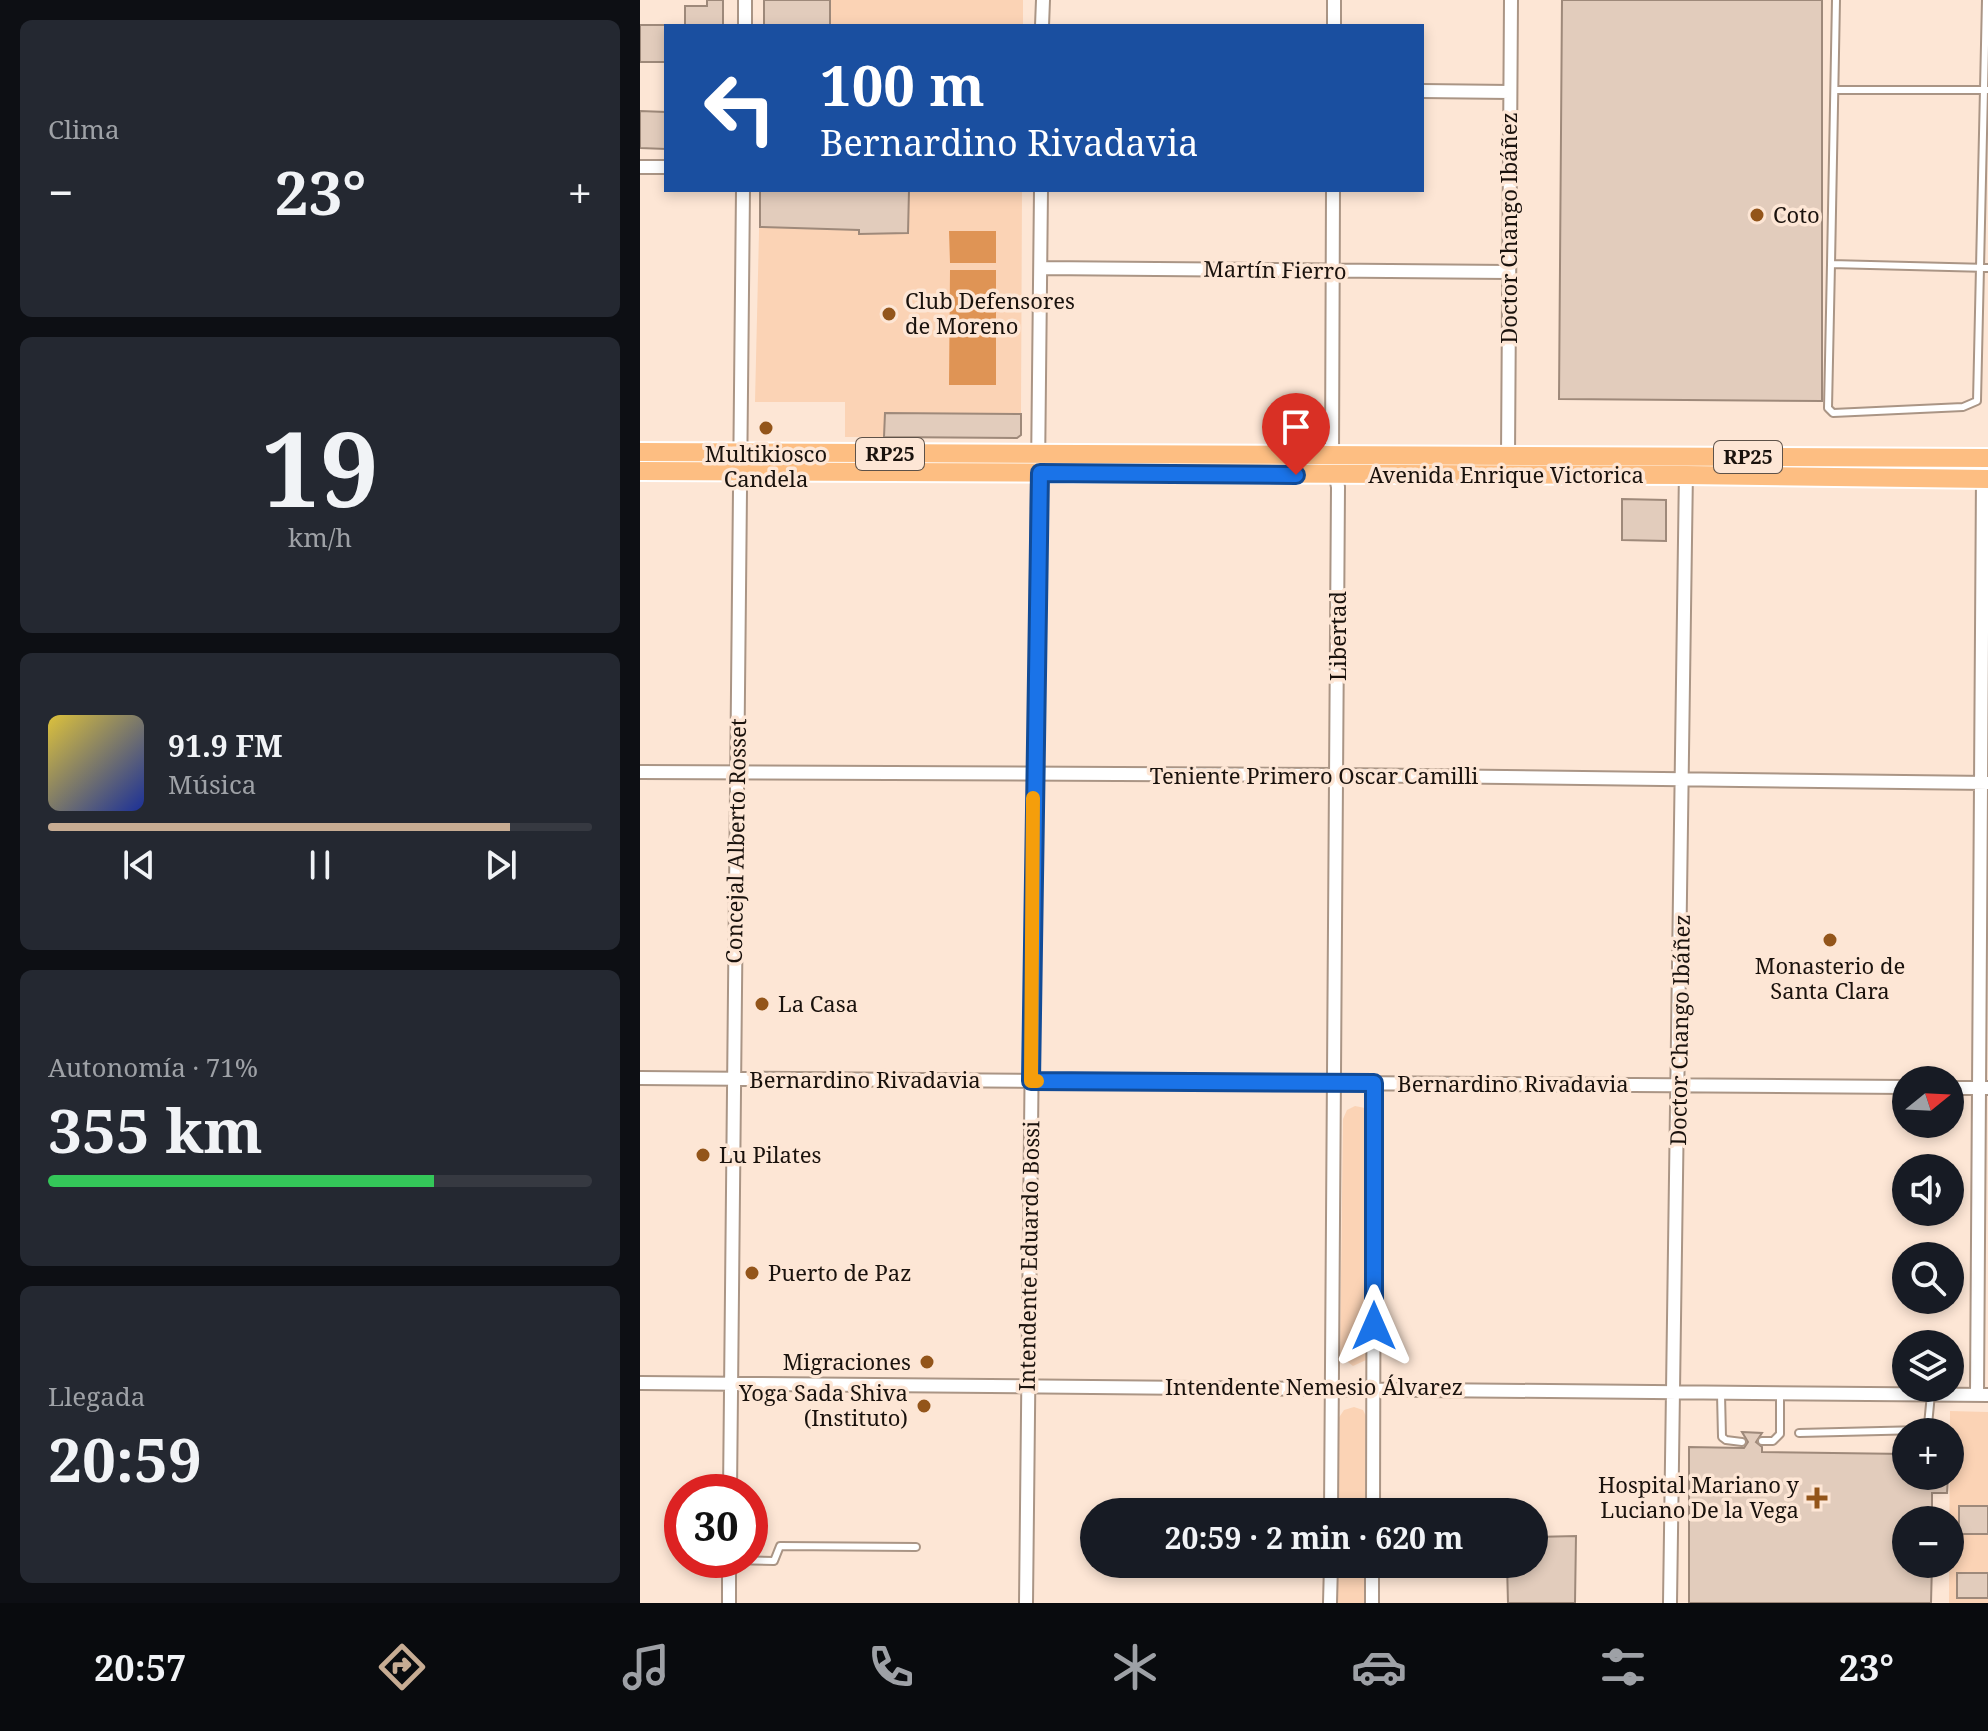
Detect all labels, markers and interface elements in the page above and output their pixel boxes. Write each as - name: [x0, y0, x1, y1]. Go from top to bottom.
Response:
- text: 100 m: [820, 46, 985, 122]
- icon: left: [688, 56, 792, 160]
- text: Clima: [48, 111, 120, 147]
- street label: Doctor Chango Ibáñez: [1493, 112, 1523, 344]
- text: Bernardino Rivadavia: [820, 118, 1198, 167]
- text: 23°: [275, 151, 366, 233]
- text: −: [48, 162, 73, 222]
- text: +: [567, 162, 592, 222]
- place label: Coto: [1773, 199, 1820, 229]
- marker: Coto: [1748, 206, 1766, 224]
- street label: Martín Fierro: [1203, 253, 1347, 285]
- place label: Club Defensores de Moreno: [905, 285, 1075, 340]
- marker: Club Defensores de Moreno: [880, 305, 898, 323]
- pin: [1262, 393, 1330, 475]
- text: 19: [261, 396, 379, 537]
- icon: arrive: [1274, 405, 1318, 449]
- marker: Multikiosco Candela: [757, 419, 775, 437]
- place label: Multikiosco Candela: [705, 438, 827, 493]
- road number: RP25: [856, 438, 924, 470]
- road number: RP25: [1714, 441, 1782, 473]
- street label: Avenida Enrique Victorica: [1368, 459, 1644, 489]
- text: km/h: [288, 519, 352, 555]
- street label: Libertad: [1322, 590, 1352, 681]
- street label: Concejal Alberto Rosset: [718, 718, 752, 964]
- text: 91.9 FM: [168, 725, 283, 766]
- street label: Teniente Primero Oscar Camilli: [1150, 760, 1478, 790]
- text: Música: [168, 766, 256, 802]
- icon: previous: [117, 843, 161, 887]
- icon: pause: [298, 843, 342, 887]
- icon: next: [479, 843, 523, 887]
- street label: Doctor Chango Ibáñez: [1662, 914, 1696, 1146]
- marker: Monasterio de Santa Clara: [1821, 931, 1839, 949]
- place label: Monasterio de Santa Clara: [1755, 950, 1905, 1005]
- place label: La Casa: [778, 988, 858, 1018]
- marker: La Casa: [753, 995, 771, 1013]
- text: Autonomía · 71%: [48, 1049, 258, 1085]
- street label: Bernardino Rivadavia: [749, 1064, 981, 1094]
- north arrow: [1892, 1066, 1964, 1138]
- map controls: [1892, 1066, 1964, 1578]
- street label: Bernardino Rivadavia: [1397, 1068, 1629, 1098]
- text: 355 km: [48, 1089, 263, 1171]
- street label: Intendente Eduardo Bossi: [1011, 1120, 1045, 1391]
- place label: Lu Pilates: [719, 1139, 821, 1169]
- marker: Lu Pilates: [694, 1146, 712, 1164]
- button: sound: [1892, 1154, 1964, 1226]
- button: search: [1892, 1242, 1964, 1314]
- place label: Puerto de Paz: [768, 1257, 911, 1287]
- marker: Puerto de Paz: [743, 1264, 761, 1282]
- position arrow: [1332, 1284, 1416, 1368]
- button: layers: [1892, 1330, 1964, 1402]
- place label: Migraciones: [783, 1346, 911, 1376]
- marker: Migraciones: [918, 1353, 936, 1371]
- street label: Intendente Nemesio Álvarez: [1165, 1371, 1463, 1401]
- place label: Yoga Sada Shiva (Instituto): [738, 1377, 908, 1432]
- text: Llegada: [48, 1378, 145, 1414]
- marker: Yoga Sada Shiva (Instituto): [915, 1397, 933, 1415]
- text: 20:59: [48, 1418, 202, 1500]
- button: +: [1892, 1418, 1964, 1490]
- place label: Hospital Mariano y Luciano De la Vega: [1598, 1469, 1800, 1524]
- speed limit sign: 30: [664, 1474, 768, 1578]
- marker: Hospital Mariano y Luciano De la Vega: [1806, 1487, 1828, 1509]
- button: −: [1892, 1506, 1964, 1578]
- text: 20:59 · 2 min · 620 m: [1165, 1517, 1463, 1558]
- icon: directions: [374, 1639, 430, 1695]
- icon: music: [618, 1639, 674, 1695]
- icon: phone: [863, 1639, 919, 1695]
- icon: climate: [1107, 1639, 1163, 1695]
- icon: car: [1351, 1639, 1407, 1695]
- icon: filters: [1595, 1639, 1651, 1695]
- text: 20:57: [94, 1643, 186, 1692]
- text: 23°: [1839, 1643, 1894, 1692]

